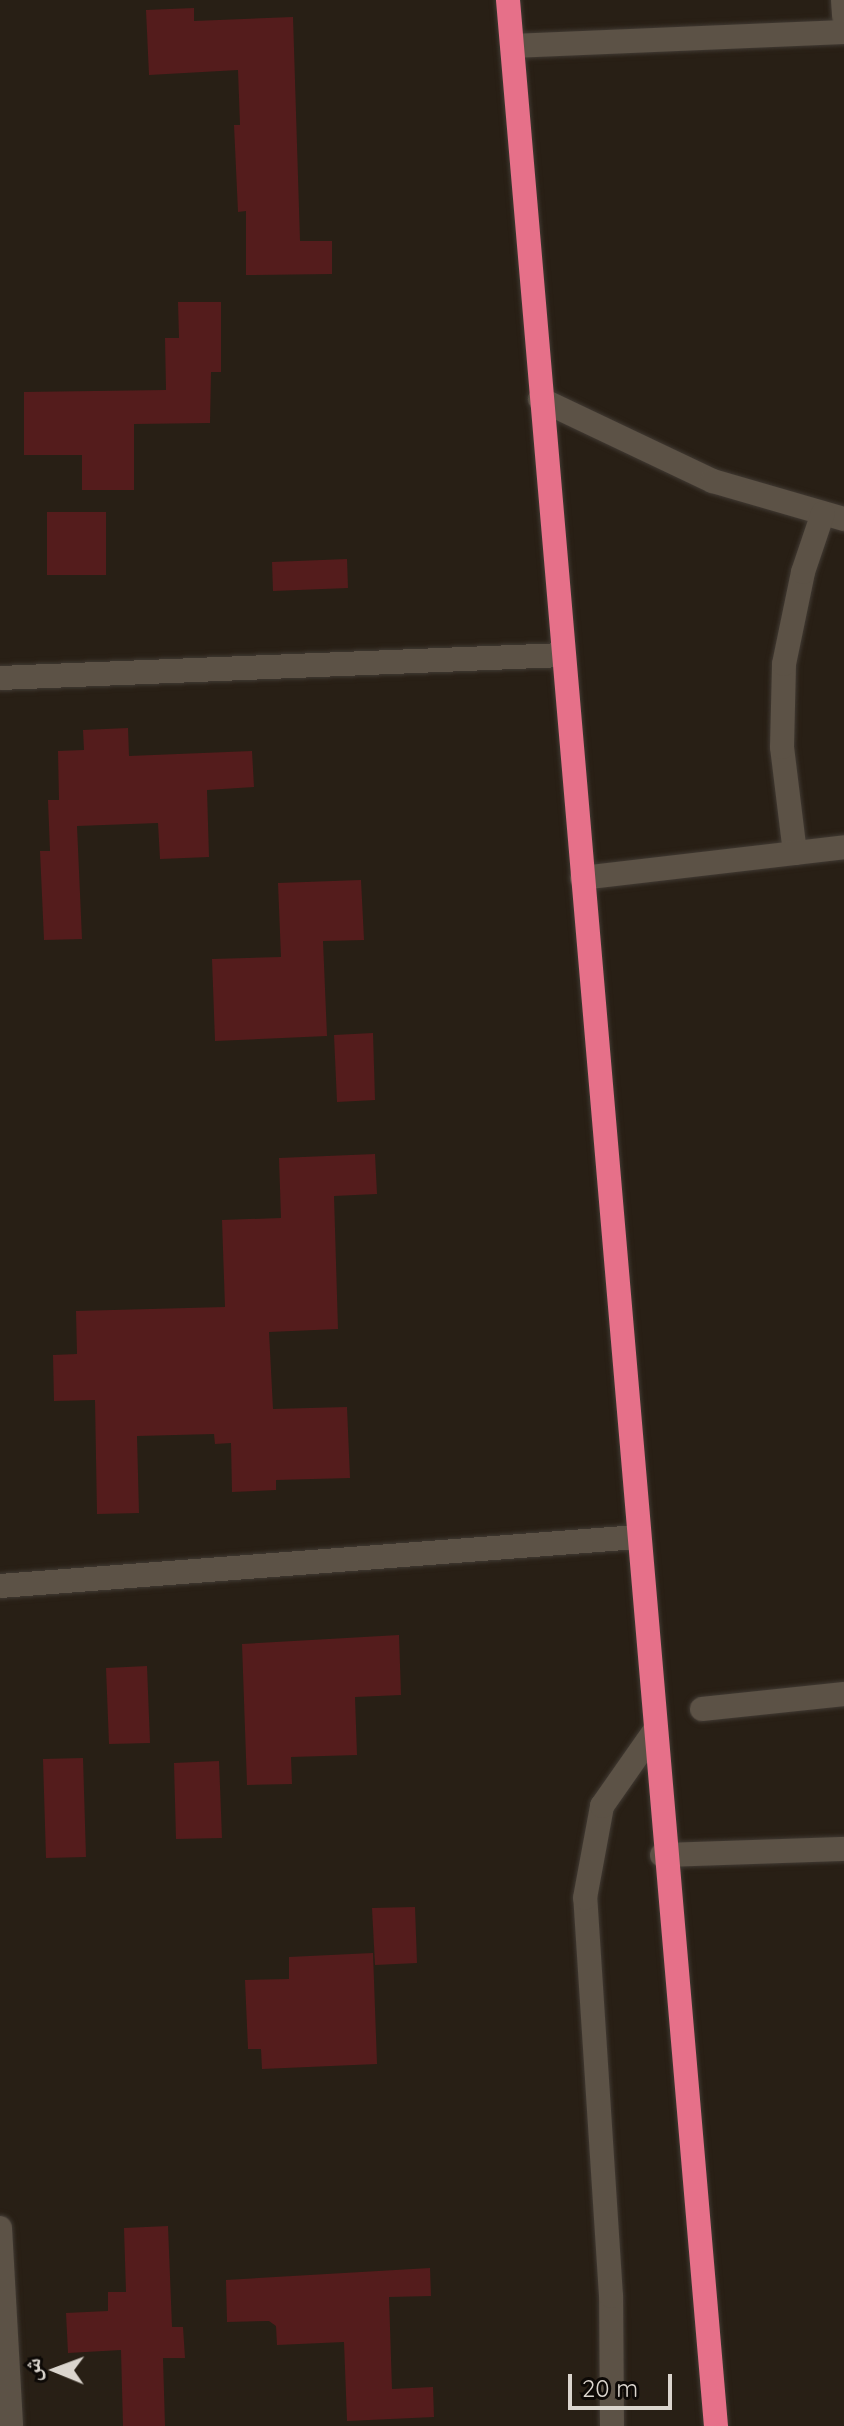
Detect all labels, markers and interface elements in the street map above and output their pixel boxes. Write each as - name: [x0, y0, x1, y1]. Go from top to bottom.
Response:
- north arrow: [16, 2330, 96, 2410]
- text: ش: [18, 2358, 46, 2381]
- scale bar: [572, 2358, 676, 2408]
- text: 20 m: [582, 2373, 638, 2403]

